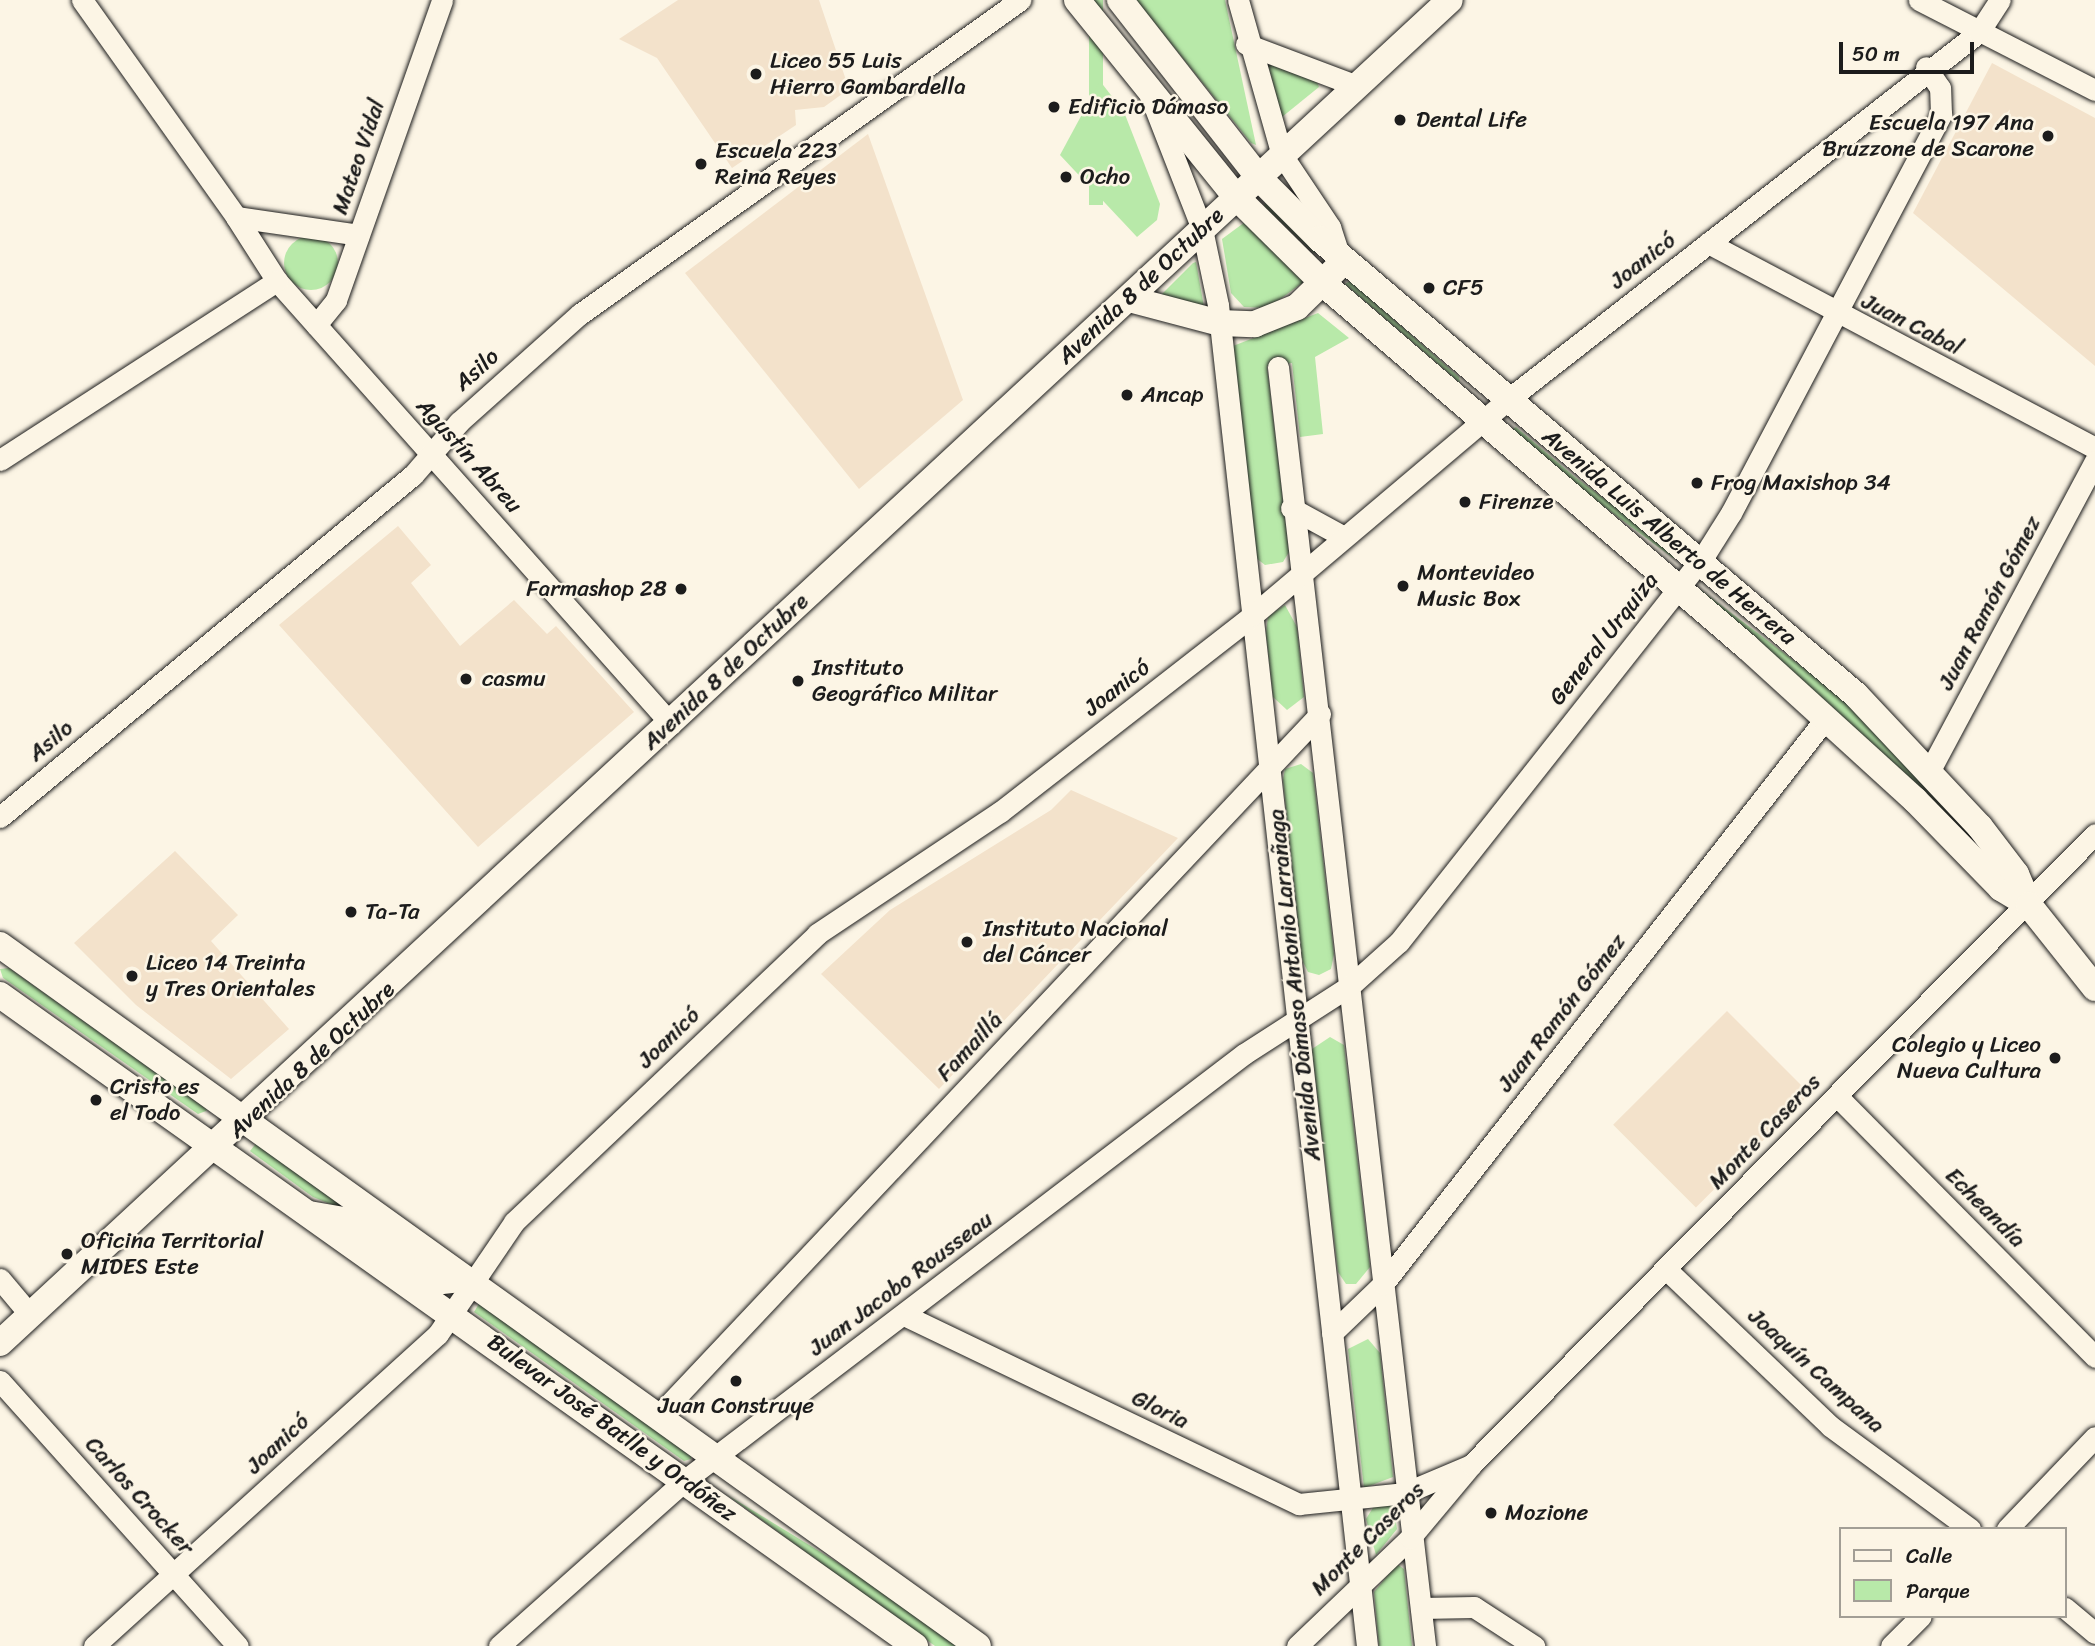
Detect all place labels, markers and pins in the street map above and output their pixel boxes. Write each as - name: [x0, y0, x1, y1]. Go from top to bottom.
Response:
- place label: Liceo 55 Luis Hierro Gambardella: [770, 47, 965, 101]
- marker: Liceo 55 Luis Hierro Gambardella: [748, 66, 764, 82]
- place label: Edificio Dámaso: [1068, 93, 1228, 121]
- marker: Edificio Dámaso: [1046, 99, 1062, 115]
- place label: Dental Life: [1416, 106, 1527, 134]
- place label: Escuela 197 Ana Bruzzone de Scarone: [1823, 109, 2034, 163]
- marker: Dental Life: [1390, 110, 1410, 130]
- marker: Escuela 197 Ana Bruzzone de Scarone: [2040, 128, 2056, 144]
- place label: Escuela 223 Reina Reyes: [715, 137, 837, 191]
- marker: Escuela 223 Reina Reyes: [693, 156, 709, 172]
- place label: Ocho: [1080, 163, 1130, 191]
- marker: Ocho: [1058, 169, 1074, 185]
- place label: CF5: [1443, 274, 1484, 302]
- marker: CF5: [1421, 280, 1437, 296]
- place label: Ancap: [1141, 381, 1204, 409]
- marker: Ancap: [1119, 387, 1135, 403]
- place label: Frog Maxishop 34: [1711, 469, 1890, 497]
- marker: Frog Maxishop 34: [1689, 475, 1705, 491]
- place label: Firenze: [1479, 488, 1554, 516]
- marker: Firenze: [1457, 494, 1473, 510]
- place label: Montevideo Music Box: [1417, 559, 1534, 613]
- place label: Farmashop 28: [526, 575, 667, 603]
- marker: Montevideo Music Box: [1395, 578, 1411, 594]
- marker: Farmashop 28: [673, 581, 689, 597]
- place label: Instituto Geográfico Militar: [812, 654, 997, 708]
- place label: casmu: [482, 665, 546, 693]
- marker: casmu: [456, 669, 476, 689]
- marker: Instituto Geográfico Militar: [790, 673, 806, 689]
- place label: Ta-Ta: [365, 898, 420, 926]
- marker: Ta-Ta: [343, 904, 359, 920]
- place label: Instituto Nacional del Cáncer: [983, 915, 1168, 969]
- marker: Instituto Nacional del Cáncer: [957, 932, 977, 952]
- place label: Liceo 14 Treinta y Tres Orientales: [146, 949, 317, 1003]
- marker: Liceo 14 Treinta y Tres Orientales: [124, 968, 140, 984]
- place label: Colegio y Liceo Nueva Cultura: [1891, 1031, 2041, 1085]
- marker: Colegio y Liceo Nueva Cultura: [2047, 1050, 2063, 1066]
- place label: Cristo es el Todo: [110, 1073, 200, 1127]
- marker: Cristo es el Todo: [88, 1092, 104, 1108]
- place label: Oficina Territorial MIDES Este: [81, 1227, 263, 1281]
- marker: Oficina Territorial MIDES Este: [59, 1246, 75, 1262]
- marker: Juan Construye: [728, 1373, 744, 1389]
- place label: Juan Construye: [658, 1392, 814, 1420]
- place label: Mozione: [1505, 1499, 1588, 1527]
- marker: Mozione: [1483, 1505, 1499, 1521]

